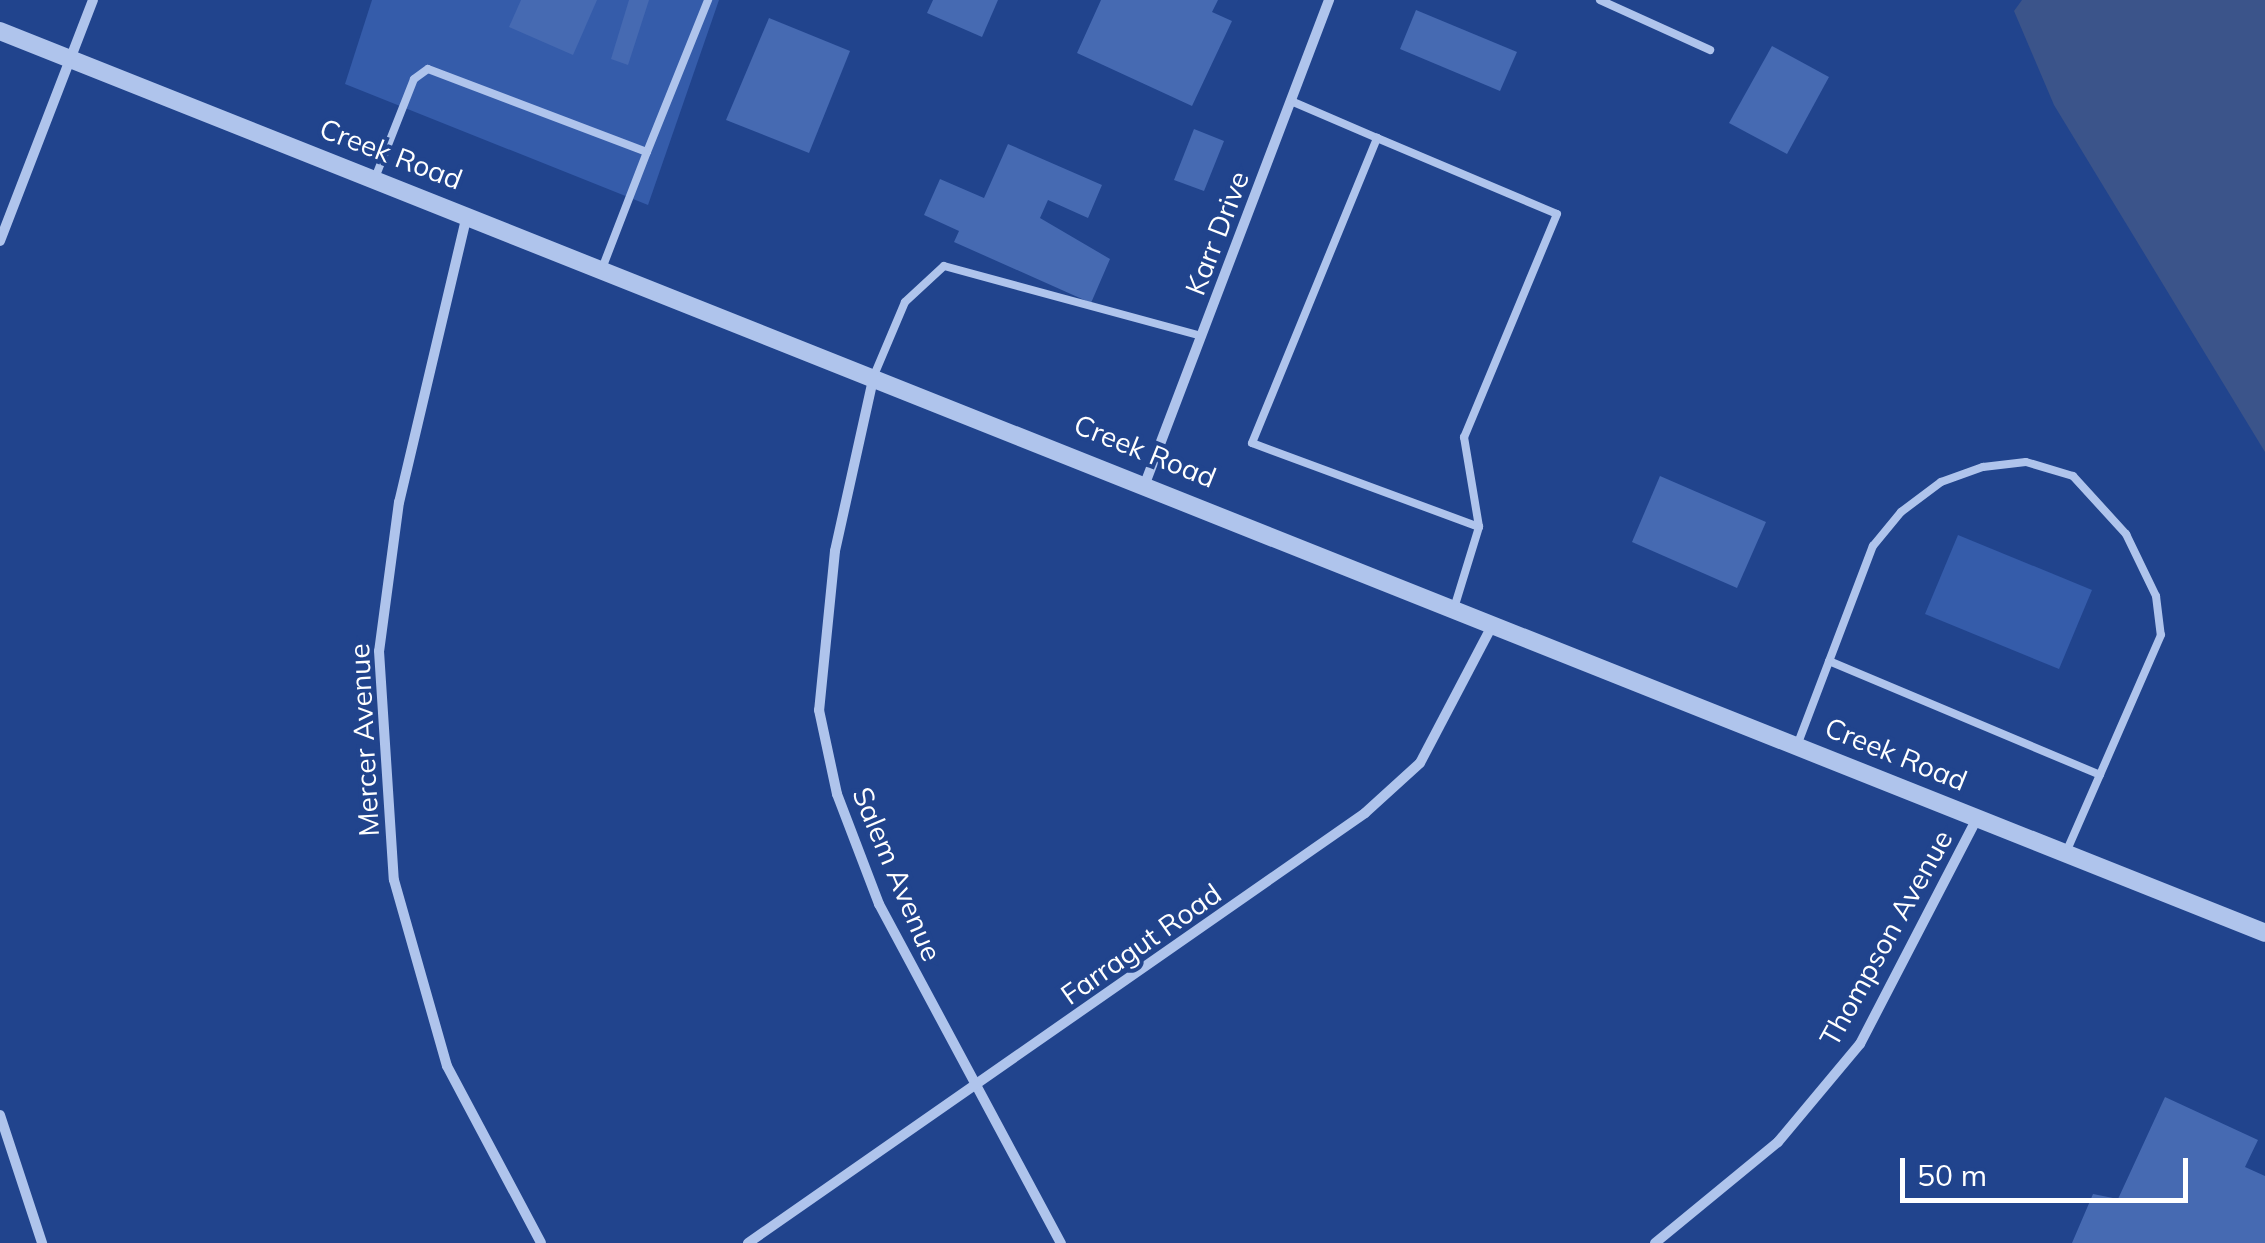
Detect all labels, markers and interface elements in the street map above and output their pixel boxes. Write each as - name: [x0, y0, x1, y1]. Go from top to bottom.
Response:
- street label: Creek Road: [315, 111, 467, 197]
- street label: Karr Drive: [1178, 166, 1256, 300]
- street label: Creek Road: [1069, 407, 1221, 495]
- street label: Mercer Avenue: [342, 643, 386, 837]
- street label: Creek Road: [1820, 710, 1972, 798]
- street label: Salem Avenue: [845, 782, 949, 966]
- street label: Thompson Avenue: [1813, 824, 1959, 1052]
- street label: Farragut Road: [1054, 876, 1228, 1012]
- scale bar: [1905, 1138, 2192, 1200]
- text: 50 m: [1917, 1156, 1987, 1194]

